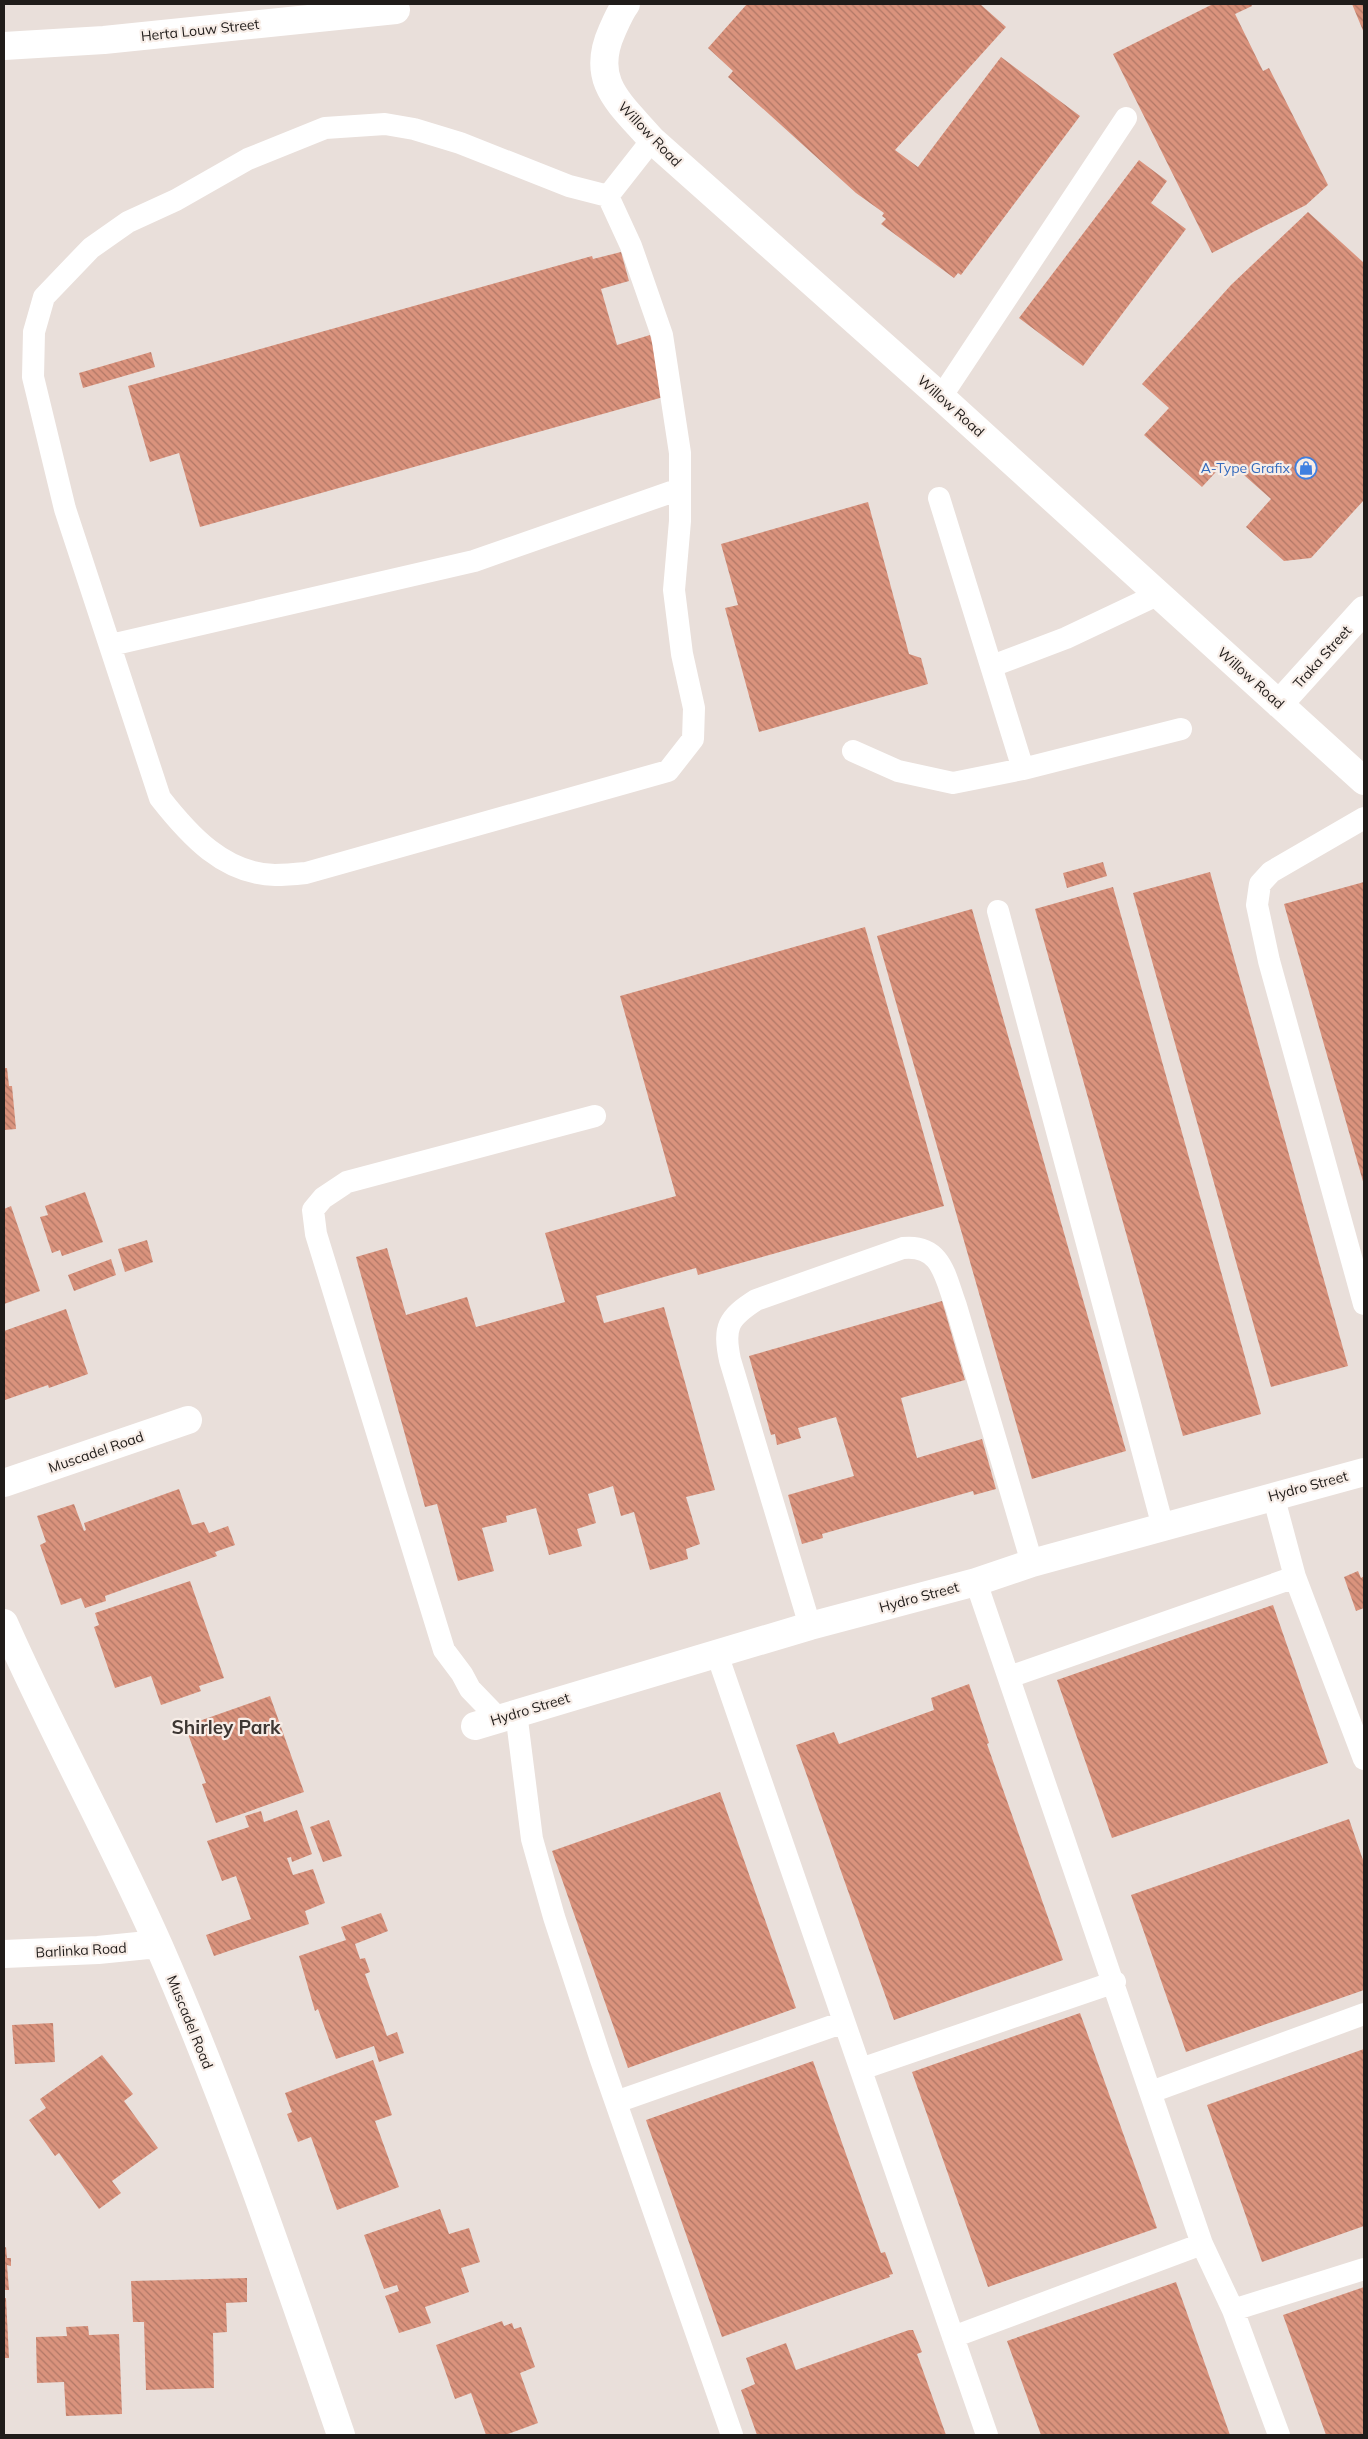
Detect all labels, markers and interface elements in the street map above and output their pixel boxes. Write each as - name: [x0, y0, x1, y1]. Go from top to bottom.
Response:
- street label: Herta Louw Street: [140, 15, 260, 45]
- street label: Willow Road: [614, 98, 686, 170]
- street label: Willow Road: [914, 371, 988, 441]
- shop icon: A-Type Grafix: [1294, 456, 1318, 480]
- place label: A-Type Grafix: [1201, 459, 1291, 477]
- street label: Traka Street: [1289, 622, 1355, 692]
- street label: Willow Road: [1214, 643, 1288, 713]
- street label: Muscadel Road: [46, 1427, 146, 1477]
- street label: Hydro Street: [1266, 1467, 1350, 1505]
- street label: Hydro Street: [877, 1578, 961, 1616]
- street label: Hydro Street: [488, 1688, 572, 1730]
- district label: Shirley Park: [172, 1715, 281, 1739]
- street label: Barlinka Road: [35, 1939, 127, 1961]
- street label: Muscadel Road: [163, 1972, 217, 2072]

